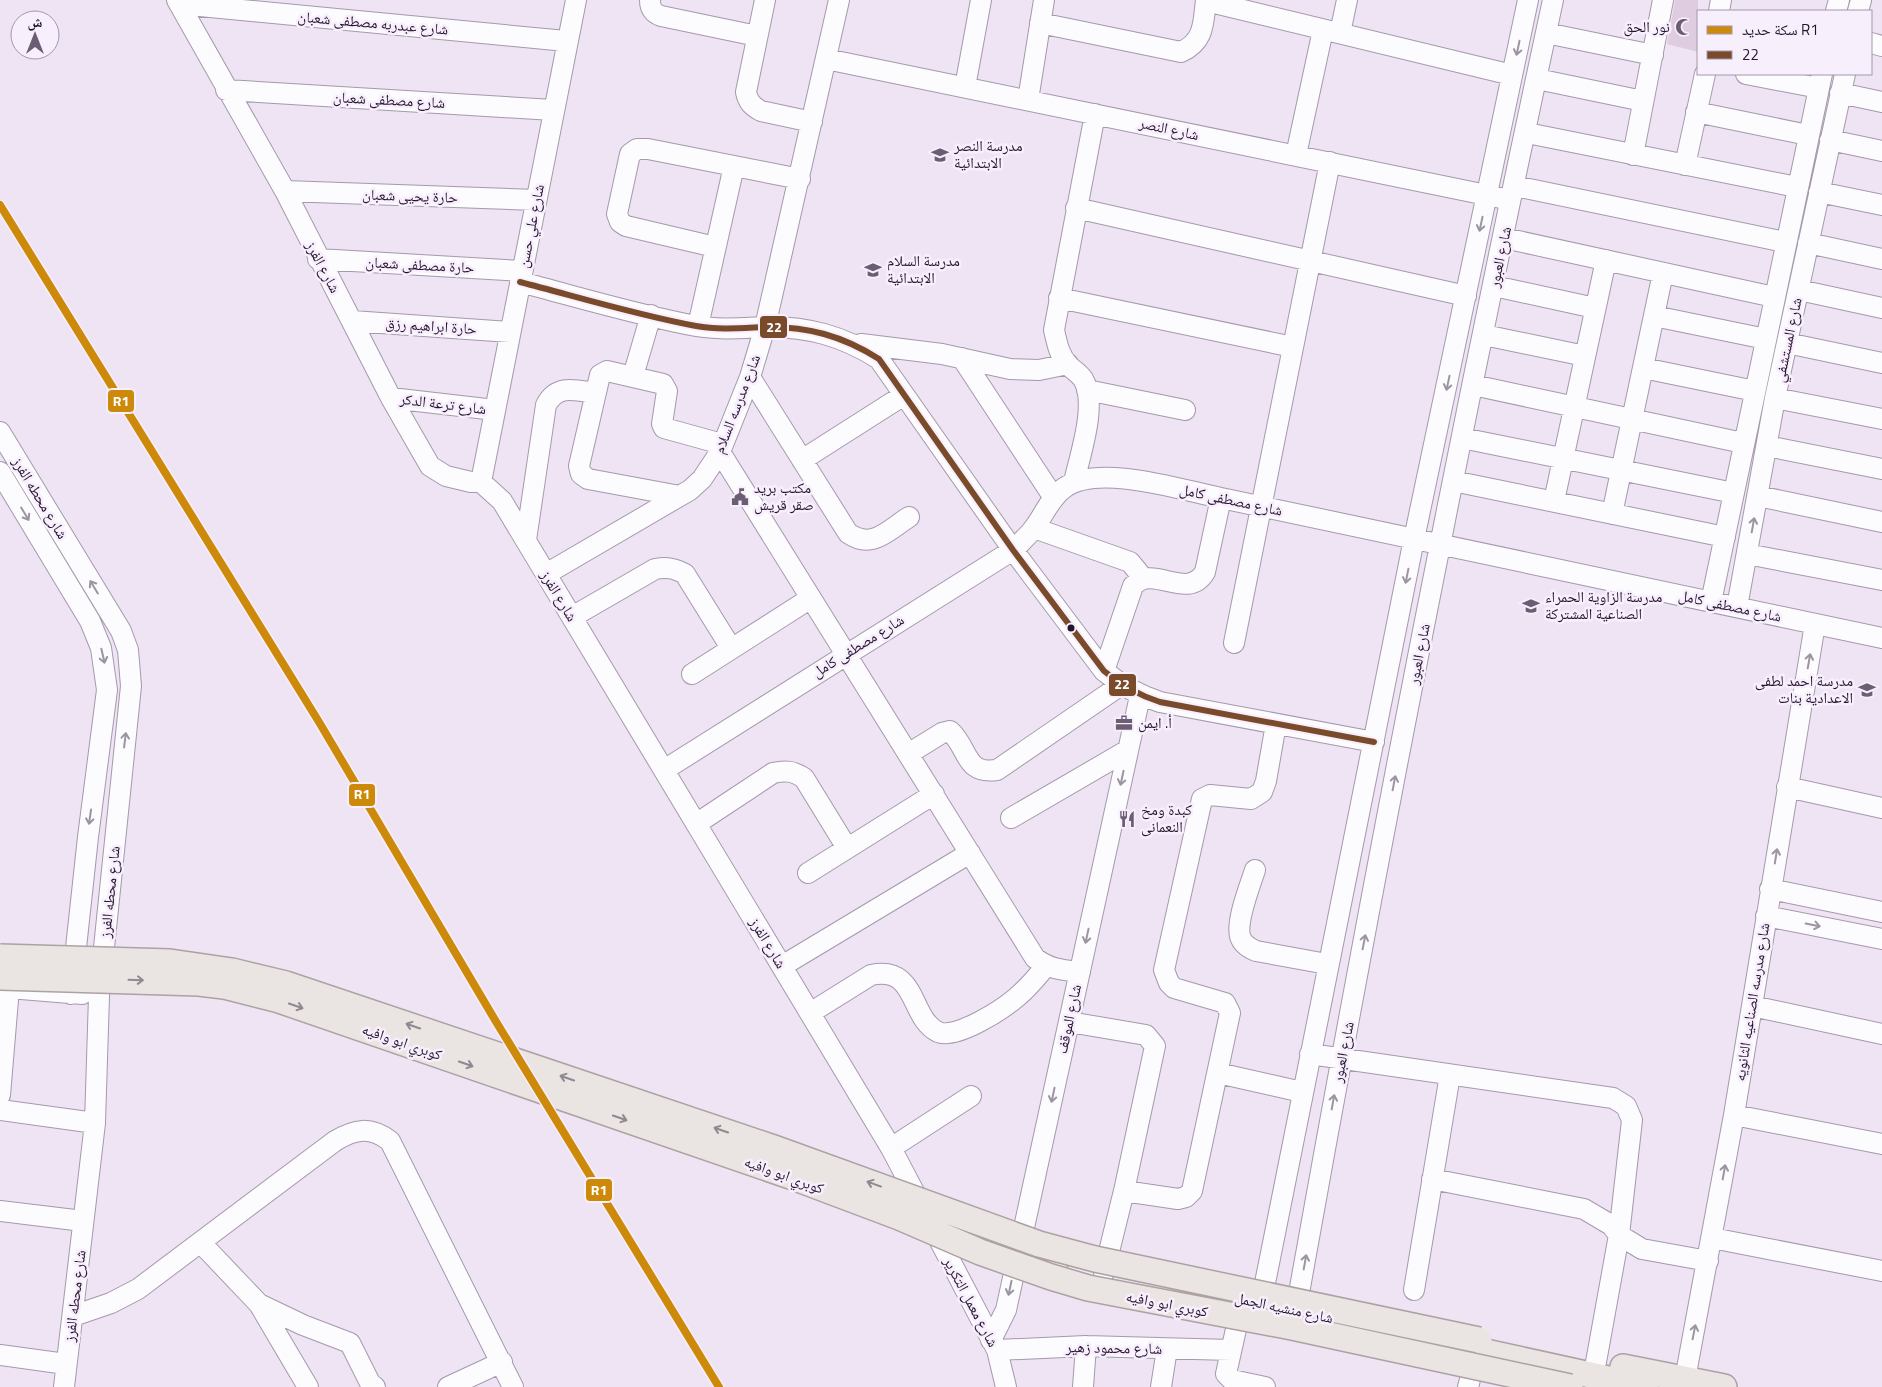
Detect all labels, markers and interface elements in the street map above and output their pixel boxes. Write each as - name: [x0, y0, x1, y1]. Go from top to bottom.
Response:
- street label: شارع عبدربه مصطفى شعبان: [297, 4, 450, 41]
- north arrow: [10, 10, 60, 60]
- legend: [1697, 10, 1872, 75]
- text: ش: [28, 11, 43, 32]
- place label: نور الحق: [1623, 15, 1670, 38]
- mosque icon: نور الحق: [1674, 17, 1694, 37]
- text: سكة حديد R1: [1742, 18, 1819, 41]
- one-way arrow: [1513, 39, 1522, 55]
- text: 22: [1742, 43, 1759, 66]
- street label: شارع مصطفى شعبان: [332, 85, 446, 114]
- street label: شارع النصر: [1136, 111, 1201, 146]
- place label: مدرسة النصر الابتدائية: [953, 134, 1023, 174]
- school or university icon: مدرسة النصر الابتدائية: [930, 145, 950, 165]
- street label: حارة يحيى شعبان: [362, 182, 459, 209]
- street label: شارع علي حسن: [511, 182, 551, 270]
- one-way arrow: [1476, 216, 1486, 232]
- street label: شارع العبور: [1482, 224, 1517, 291]
- street label: شارع الفرز: [300, 236, 347, 297]
- place label: مدرسة السلام الابتدائية: [887, 249, 960, 289]
- street label: حارة مصطفى شعبان: [365, 250, 475, 279]
- school or university icon: مدرسة السلام الابتدائية: [863, 260, 883, 280]
- street label: شارع المستشفي: [1767, 295, 1809, 385]
- street label: حارة ابراهيم رزق: [385, 311, 478, 340]
- line badge: 22: [759, 315, 788, 339]
- text: 22: [766, 316, 782, 337]
- street label: شارع مدرسه السلام: [707, 351, 766, 457]
- one-way arrow: [1443, 375, 1452, 391]
- street label: شارع ترعة الدكر: [398, 387, 488, 420]
- line badge: R1: [107, 389, 135, 413]
- text: R1: [113, 390, 129, 411]
- street label: شارع محطه الفرز: [6, 451, 74, 543]
- place label: مكتب بريد صقر قريش: [754, 476, 814, 516]
- street label: شارع مصطفى كامل: [1177, 477, 1285, 522]
- public building icon: مكتب بريد صقر قريش: [730, 487, 750, 507]
- one-way arrow: [21, 506, 31, 520]
- one-way arrow: [1748, 517, 1758, 533]
- street label: شارع الفرز: [535, 565, 584, 626]
- one-way arrow: [1401, 568, 1411, 584]
- one-way arrow: [89, 580, 99, 594]
- street label: شارع مصطفى كامل: [1676, 583, 1784, 628]
- place label: مدرسة الزاوية الحمراء الصناعية المشتركة: [1545, 585, 1663, 625]
- school or university icon: مدرسة الزاوية الحمراء الصناعية المشتركة: [1521, 596, 1541, 616]
- street label: شارع مصطفى كامل: [807, 608, 908, 683]
- street label: شارع العبور: [1401, 621, 1436, 687]
- unlabelled marker: [1066, 623, 1076, 633]
- one-way arrow: [99, 647, 108, 663]
- one-way arrow: [1804, 654, 1814, 670]
- place label: مدرسة احمد لطفى الاعدادية بنات: [1755, 669, 1853, 709]
- line badge: 22: [1108, 673, 1137, 697]
- text: 22: [1114, 673, 1130, 694]
- school or university icon: مدرسة احمد لطفى الاعدادية بنات: [1857, 680, 1877, 700]
- place label: أ. ايمن: [1138, 711, 1172, 734]
- office icon: أ. ايمن: [1114, 713, 1134, 733]
- one-way arrow: [120, 732, 130, 748]
- one-way arrow: [1117, 769, 1126, 785]
- one-way arrow: [1390, 775, 1400, 791]
- line badge: R1: [348, 783, 376, 807]
- text: R1: [354, 783, 370, 804]
- place label: كبدة ومخ النعمانى: [1141, 798, 1192, 838]
- one-way arrow: [85, 808, 95, 824]
- restaurant icon: كبدة ومخ النعمانى: [1117, 809, 1137, 829]
- street label: شارع محطه الفرز: [93, 845, 126, 940]
- one-way arrow: [1771, 848, 1781, 864]
- street label: شارع الفرز: [744, 912, 793, 973]
- street label: شارع مدرسه الصناعيه الثانويه: [1728, 921, 1775, 1083]
- one-way arrow: [1805, 921, 1821, 930]
- one-way arrow: [1082, 928, 1091, 944]
- one-way arrow: [1359, 935, 1369, 951]
- one-way arrow: [128, 975, 144, 985]
- street label: شارع الموقف: [1050, 982, 1087, 1056]
- one-way arrow: [288, 1002, 303, 1011]
- street label: كوبري ابو وافيه: [359, 1017, 445, 1067]
- street label: شارع العبور: [1325, 1019, 1360, 1085]
- one-way arrow: [405, 1021, 421, 1031]
- one-way arrow: [458, 1060, 474, 1070]
- one-way arrow: [560, 1073, 575, 1082]
- one-way arrow: [1048, 1087, 1057, 1103]
- one-way arrow: [1329, 1094, 1339, 1110]
- one-way arrow: [611, 1113, 627, 1123]
- one-way arrow: [714, 1125, 729, 1134]
- street label: كوبري ابو وافيه: [741, 1150, 827, 1200]
- one-way arrow: [1719, 1164, 1729, 1180]
- line badge: R1: [585, 1178, 613, 1202]
- text: R1: [591, 1179, 607, 1200]
- one-way arrow: [867, 1179, 882, 1188]
- street label: شارع محطه الفرز: [57, 1248, 92, 1344]
- street label: شارع معمل التكرير: [937, 1252, 1005, 1351]
- one-way arrow: [1301, 1254, 1310, 1270]
- one-way arrow: [1005, 1280, 1015, 1296]
- street label: كوبري ابو وافيه: [1124, 1284, 1210, 1324]
- street label: شارع منشيه الجمل: [1233, 1286, 1336, 1329]
- one-way arrow: [1690, 1324, 1700, 1340]
- street label: شارع محمود زهير: [1065, 1335, 1162, 1360]

